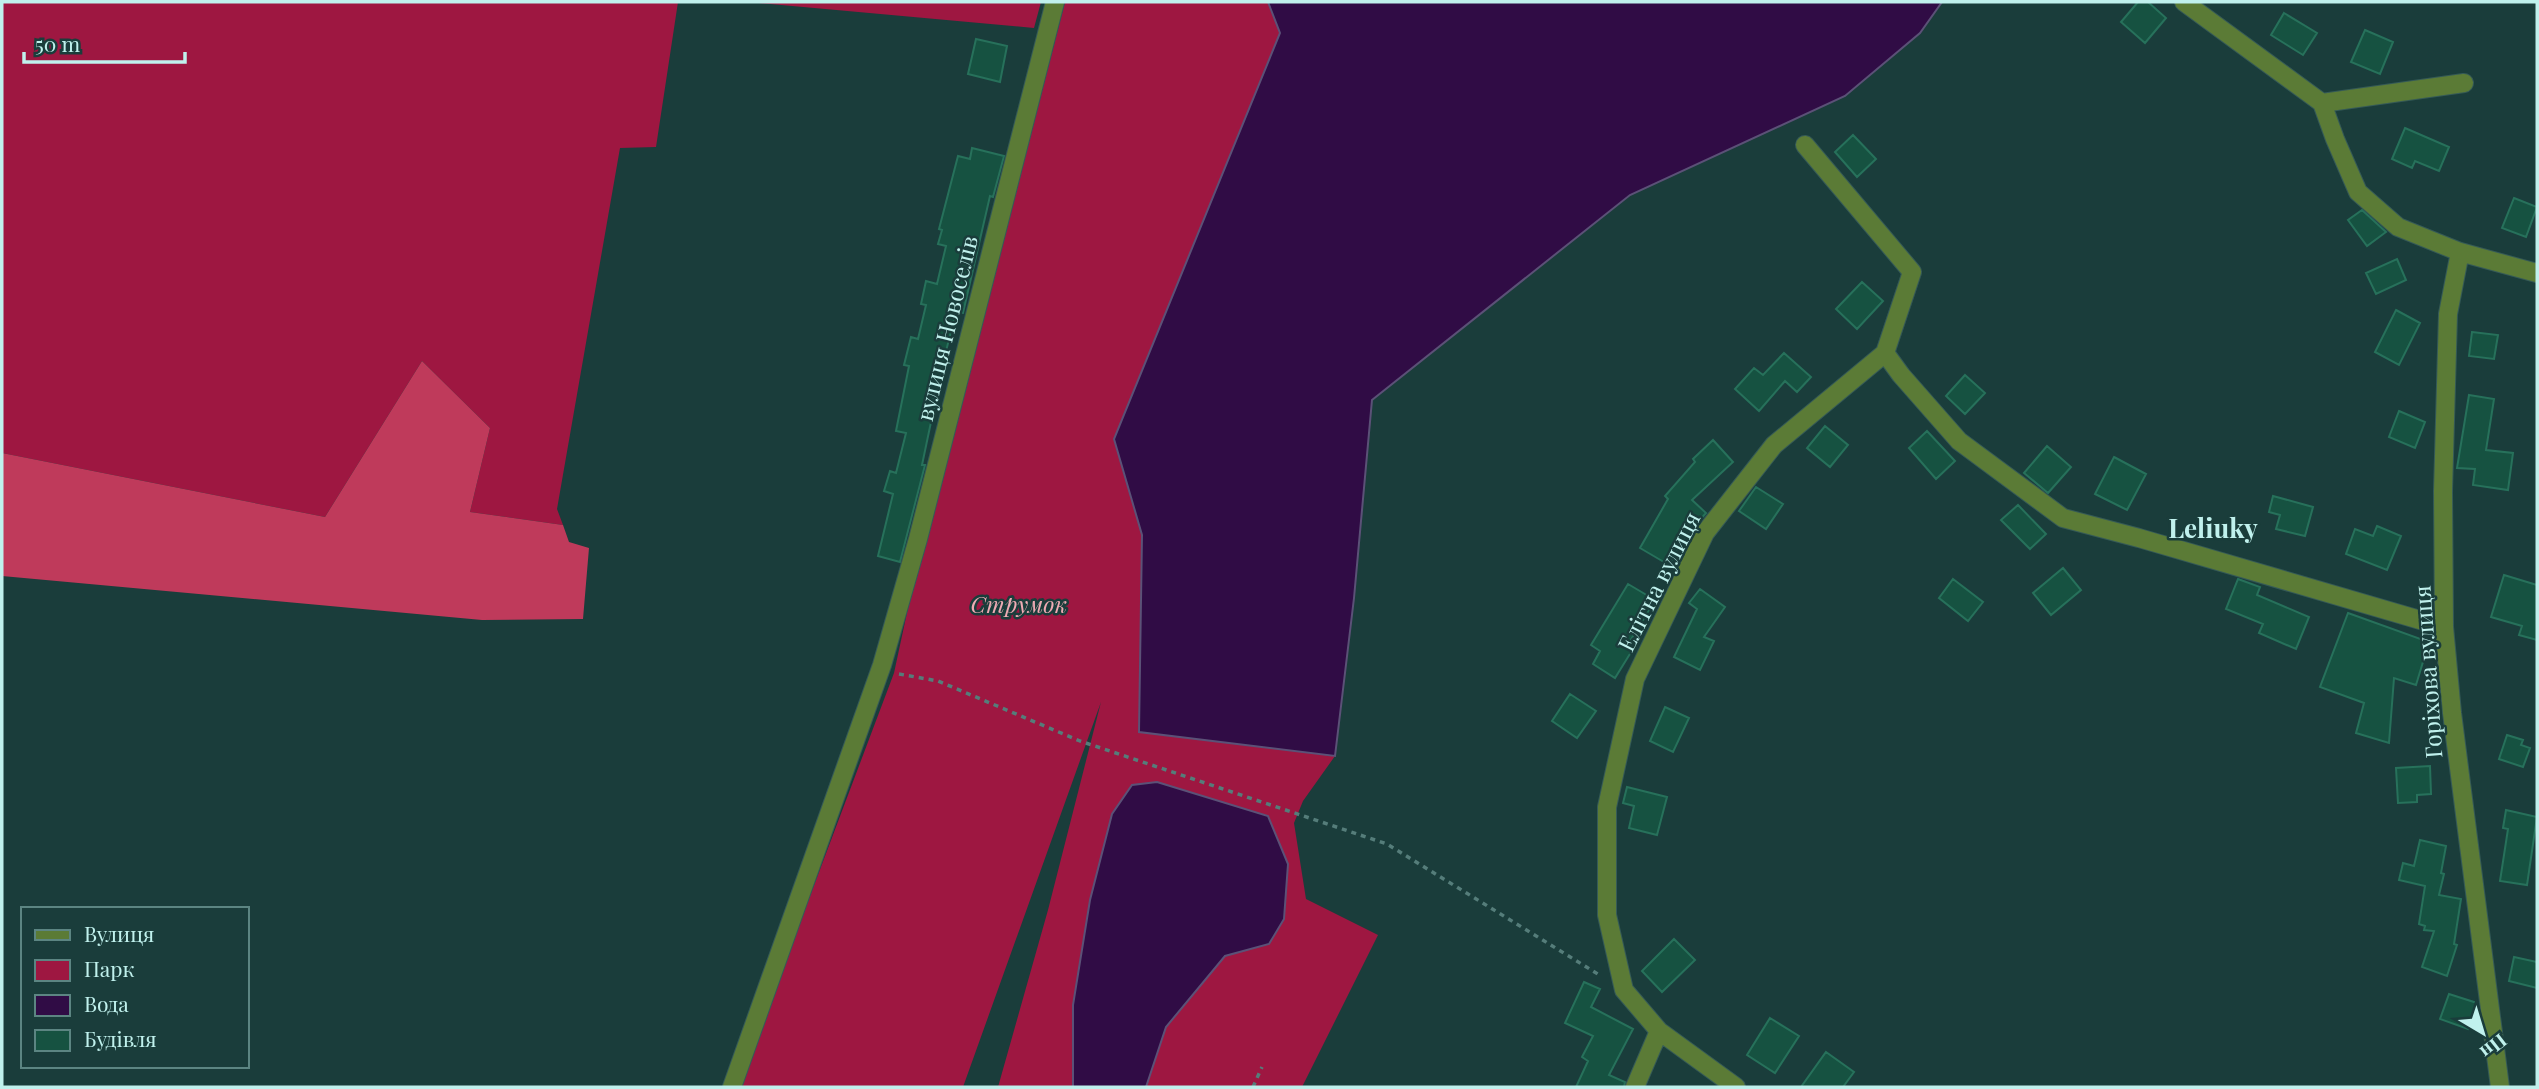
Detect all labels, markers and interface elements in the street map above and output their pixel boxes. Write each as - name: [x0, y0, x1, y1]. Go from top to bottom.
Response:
- scale bar: [24, 21, 186, 65]
- text: 50 m: [35, 29, 81, 57]
- street label: вулиця Новоселів: [908, 232, 984, 424]
- street label: Елітна вулиця: [1609, 506, 1707, 656]
- district label: Leliuky: [2168, 510, 2258, 545]
- street label: Горіхова вулиця: [2406, 585, 2448, 759]
- park label: Струмок: [971, 588, 1067, 619]
- legend: [21, 907, 248, 1068]
- text: Вулиця: [84, 919, 154, 947]
- text: Парк: [84, 954, 134, 982]
- text: Вода: [84, 989, 129, 1017]
- north arrow: [2448, 998, 2518, 1068]
- text: Будівля: [84, 1024, 157, 1052]
- text: Пн: [2475, 1029, 2513, 1066]

